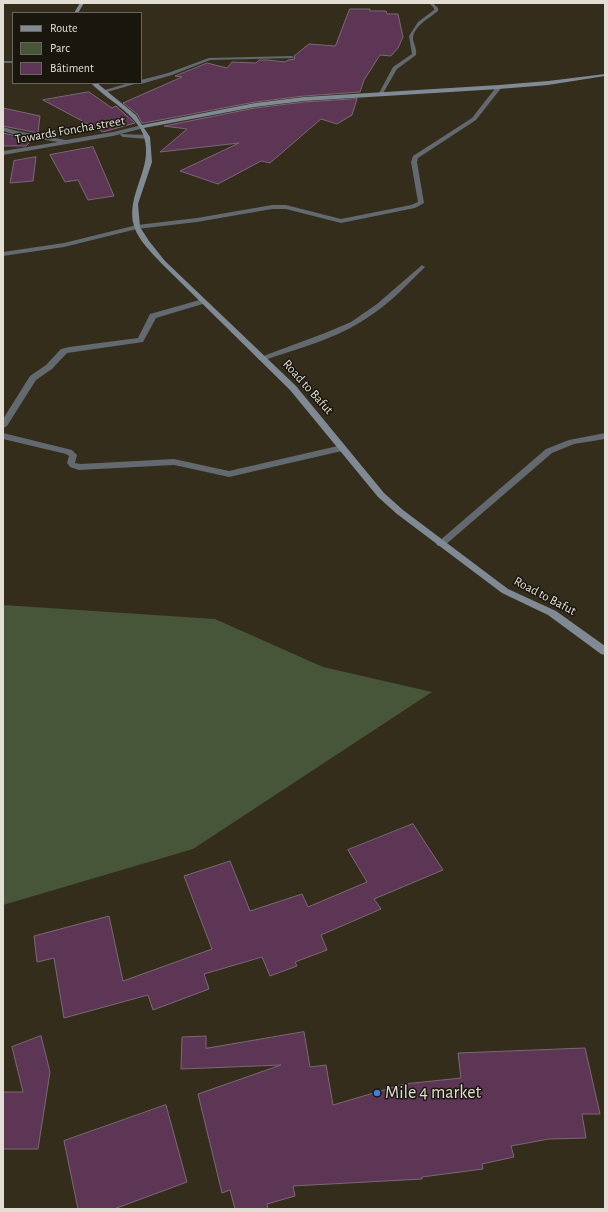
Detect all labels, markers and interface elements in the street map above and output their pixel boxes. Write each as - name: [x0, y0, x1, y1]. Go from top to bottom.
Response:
- legend: [12, 12, 142, 84]
- text: Route: [50, 22, 77, 34]
- text: Parc: [50, 42, 70, 54]
- text: Bâtiment: [50, 62, 94, 74]
- street label: Towards Foncha street: [14, 113, 126, 147]
- street label: Road to Bafut: [279, 356, 337, 418]
- street label: Road to Bafut: [511, 573, 579, 619]
- place label: Mile 4 market: [385, 1082, 481, 1104]
- marker: Mile 4 market: [372, 1088, 382, 1098]

